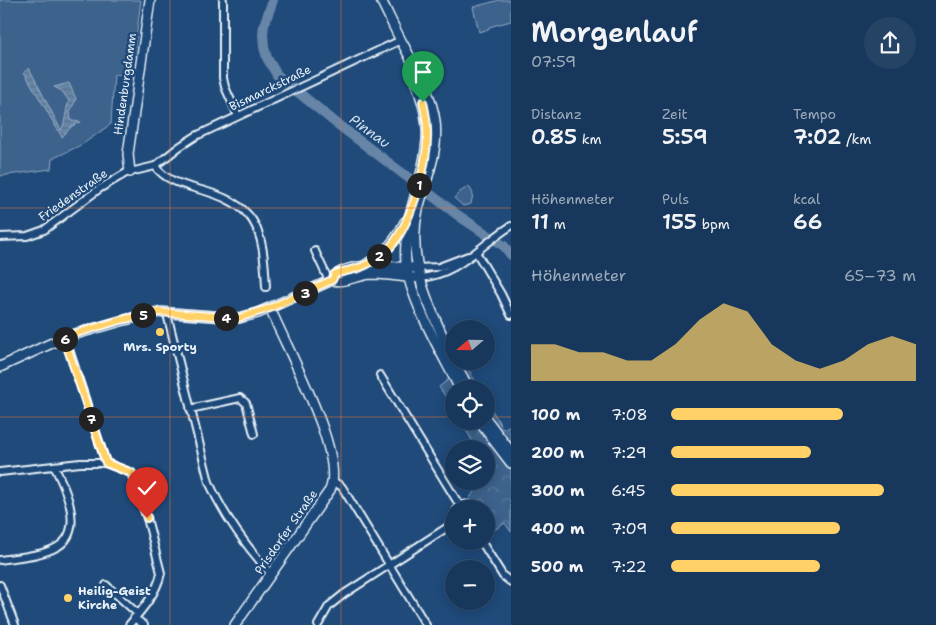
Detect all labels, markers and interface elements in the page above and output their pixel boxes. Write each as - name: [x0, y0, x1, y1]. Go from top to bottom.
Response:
- text: Morgenlauf: [531, 13, 698, 51]
- button: share: [864, 17, 916, 69]
- street label: Hindenburgdamm: [110, 32, 140, 136]
- pin: [402, 51, 444, 102]
- text: 07:59: [531, 51, 576, 72]
- icon: arrive: [409, 58, 437, 86]
- street label: Bismarckstraße: [227, 61, 314, 115]
- text: Distanz: [531, 105, 582, 123]
- text: Zeit: [662, 105, 688, 123]
- text: Tempo: [793, 105, 836, 123]
- water label: Pinnau: [346, 110, 394, 152]
- text: 0.85: [531, 123, 577, 151]
- text: 5:59: [662, 123, 708, 151]
- text: 7:02: [793, 123, 841, 151]
- text: km: [577, 130, 602, 148]
- text: /km: [841, 130, 871, 148]
- street label: Friedenstraße: [35, 165, 111, 225]
- pin: 1: [406, 172, 432, 198]
- text: 1: [416, 176, 423, 194]
- text: Höhenmeter: [531, 190, 614, 208]
- text: Puls: [662, 190, 689, 208]
- text: kcal: [793, 190, 820, 208]
- text: 11: [531, 208, 549, 236]
- text: 155: [662, 208, 697, 236]
- text: 66: [793, 208, 822, 236]
- text: m: [549, 215, 566, 233]
- text: bpm: [697, 215, 730, 233]
- pin: 2: [366, 244, 392, 268]
- text: 2: [375, 247, 384, 265]
- text: Höhenmeter: [531, 265, 626, 286]
- text: 65–73 m: [844, 265, 916, 286]
- pin: 3: [292, 280, 318, 306]
- text: 3: [301, 284, 310, 302]
- pin: 5: [130, 302, 156, 328]
- text: 5: [139, 306, 148, 324]
- pin: 4: [214, 306, 238, 330]
- text: 4: [222, 309, 231, 327]
- north arrow: [445, 320, 495, 370]
- map controls: [445, 320, 495, 610]
- pin: 6: [52, 326, 78, 352]
- marker: Mrs. Sporty: [154, 326, 166, 338]
- text: 6: [61, 330, 70, 348]
- place label: Mrs. Sporty: [123, 339, 197, 355]
- button: locate: [445, 380, 495, 430]
- text: 100 m: [531, 404, 580, 425]
- text: 7:08: [611, 404, 648, 425]
- pin: 7: [78, 406, 104, 432]
- text: 7: [87, 410, 96, 428]
- button: layers: [445, 440, 495, 490]
- text: 200 m: [531, 442, 584, 463]
- text: 7:29: [611, 442, 647, 463]
- pin: [126, 467, 168, 518]
- icon: check: [133, 474, 161, 502]
- text: 300 m: [531, 480, 585, 501]
- text: 6:45: [611, 480, 646, 501]
- street label: Prisdorfer Straße: [251, 486, 321, 577]
- button: +: [445, 500, 495, 550]
- text: 400 m: [531, 518, 585, 539]
- text: 7:09: [611, 518, 647, 539]
- text: 500 m: [531, 556, 583, 577]
- text: 7:22: [611, 556, 647, 577]
- button: −: [445, 560, 495, 610]
- place label: Heilig-Geist Kirche: [78, 583, 151, 613]
- marker: Heilig-Geist Kirche: [62, 592, 74, 604]

